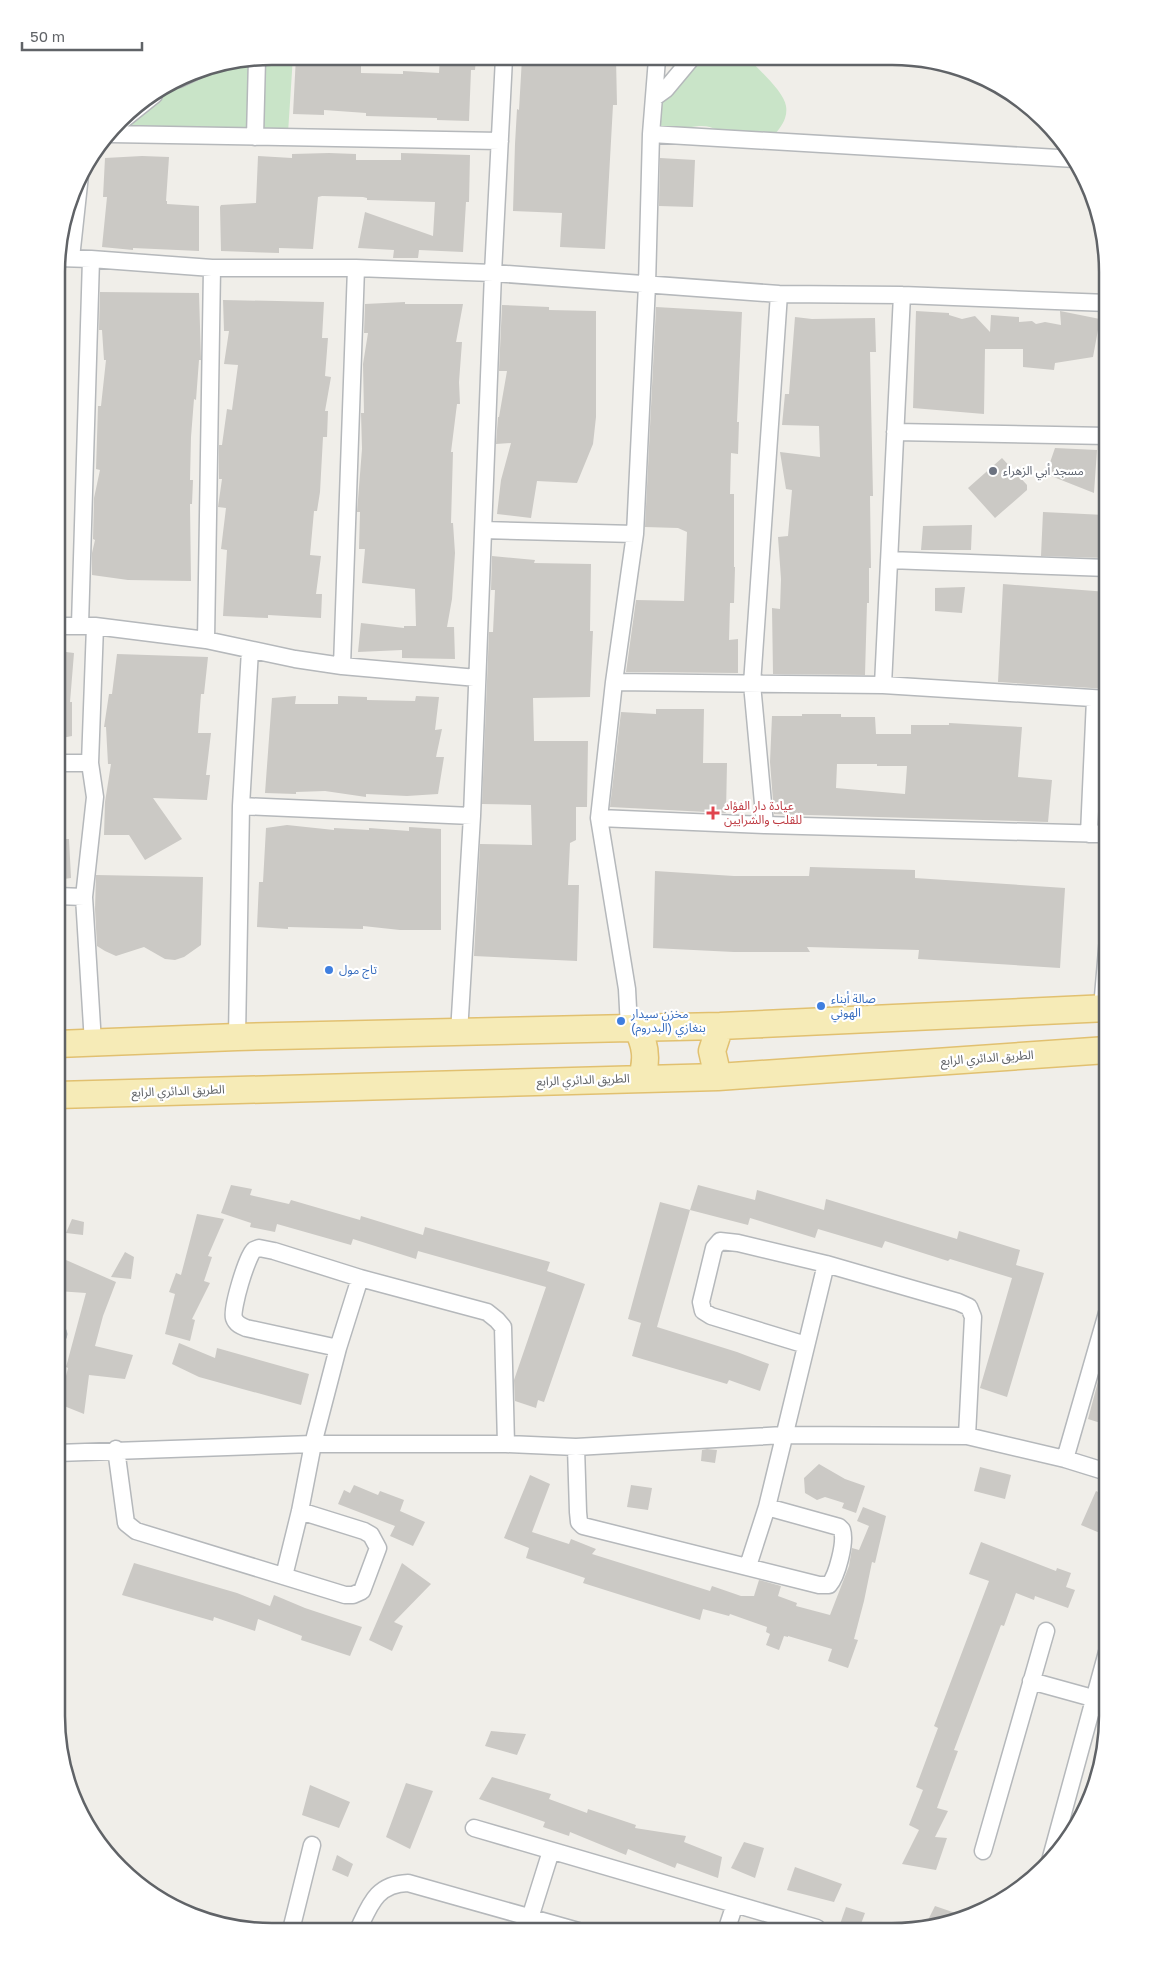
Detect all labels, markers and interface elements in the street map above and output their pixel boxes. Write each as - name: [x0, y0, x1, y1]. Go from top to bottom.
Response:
- scale bar: [22, 20, 142, 52]
- text: 50 m: [30, 27, 65, 45]
- place label: مسجد أبي الزهراء: [1003, 463, 1084, 481]
- marker: مسجد أبي الزهراء: [987, 465, 999, 477]
- place label: عيادة دار الفؤاد للقلب والشرايين: [724, 798, 802, 827]
- marker: عيادة دار الفؤاد للقلب والشرايين: [706, 806, 720, 820]
- place label: تاج مول: [339, 962, 378, 979]
- marker: تاج مول: [323, 964, 335, 976]
- place label: صالة أبناء الهوني: [831, 991, 876, 1023]
- marker: صالة أبناء الهوني: [815, 1000, 827, 1012]
- place label: مخزن سيدار بنغازي (البدروم): [630, 1006, 706, 1038]
- marker: مخزن سيدار بنغازي (البدروم): [615, 1015, 627, 1027]
- street label: الطريق الدائري الرابع: [940, 1047, 1034, 1071]
- street label: الطريق الدائري الرابع: [536, 1070, 630, 1091]
- street label: الطريق الدائري الرابع: [131, 1081, 225, 1102]

